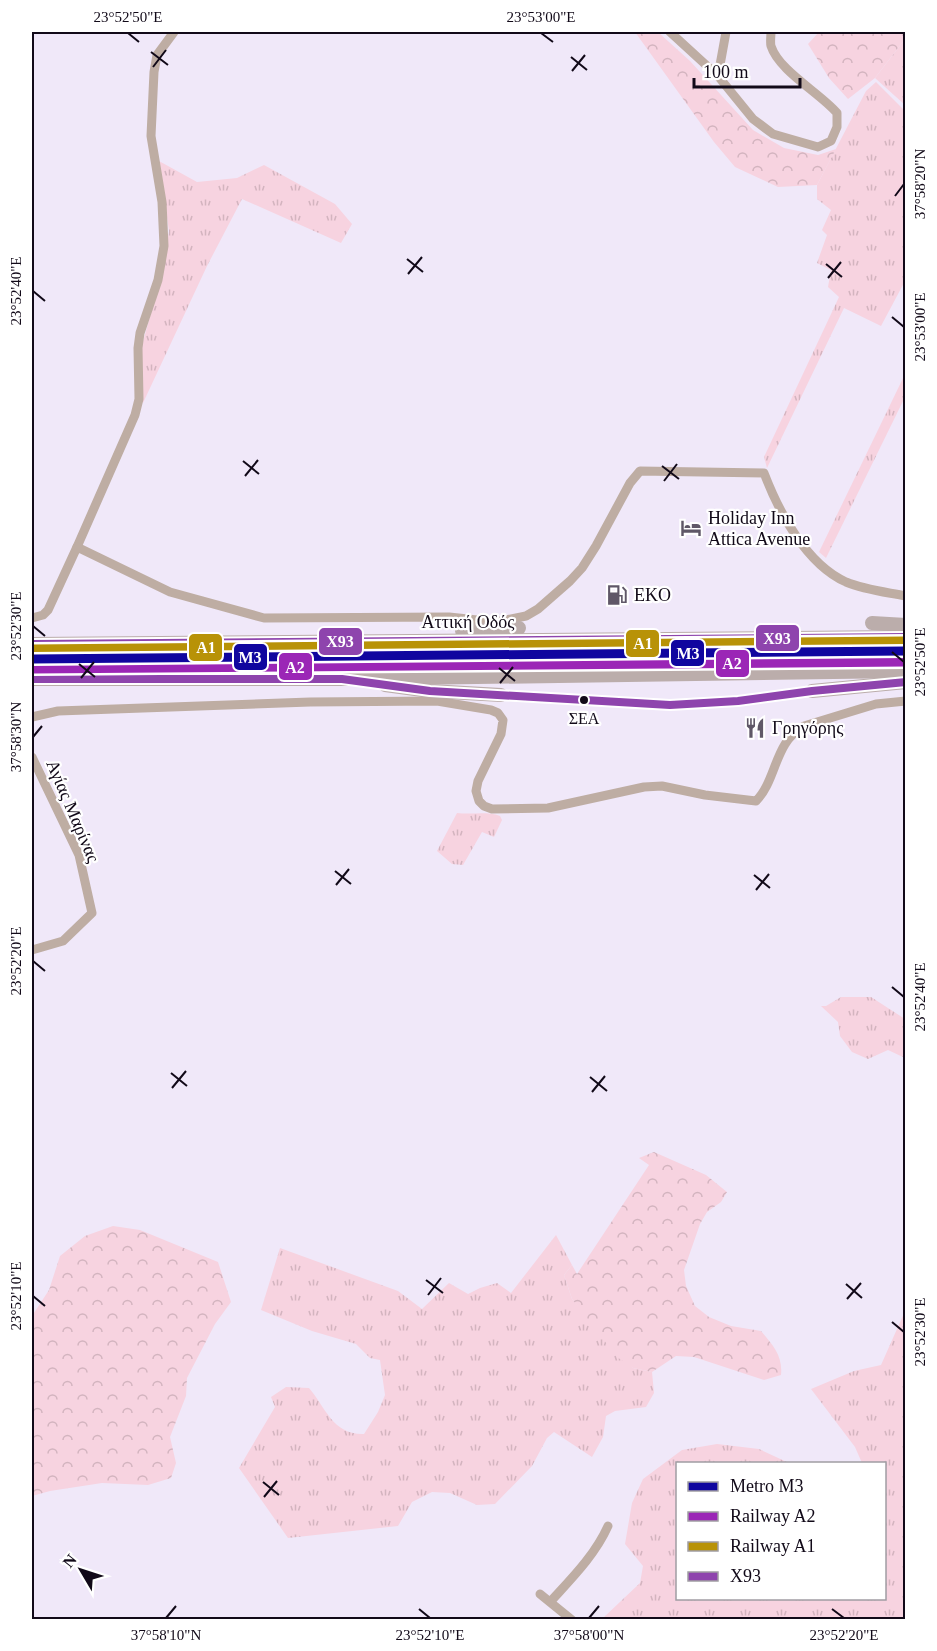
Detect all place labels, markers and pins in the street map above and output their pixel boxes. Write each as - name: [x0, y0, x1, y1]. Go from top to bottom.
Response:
- place label: Holiday Inn Attica Avenue: [708, 508, 810, 549]
- hotel icon: Holiday Inn Attica Avenue: [679, 516, 703, 540]
- fuel station icon: EKO: [605, 583, 629, 607]
- place label: EKO: [634, 585, 671, 605]
- marker: ΣΕΑ: [578, 694, 590, 706]
- place label: ΣΕΑ: [569, 710, 600, 727]
- restaurant icon: Γρηγόρης: [743, 716, 767, 740]
- place label: Γρηγόρης: [772, 718, 843, 738]

